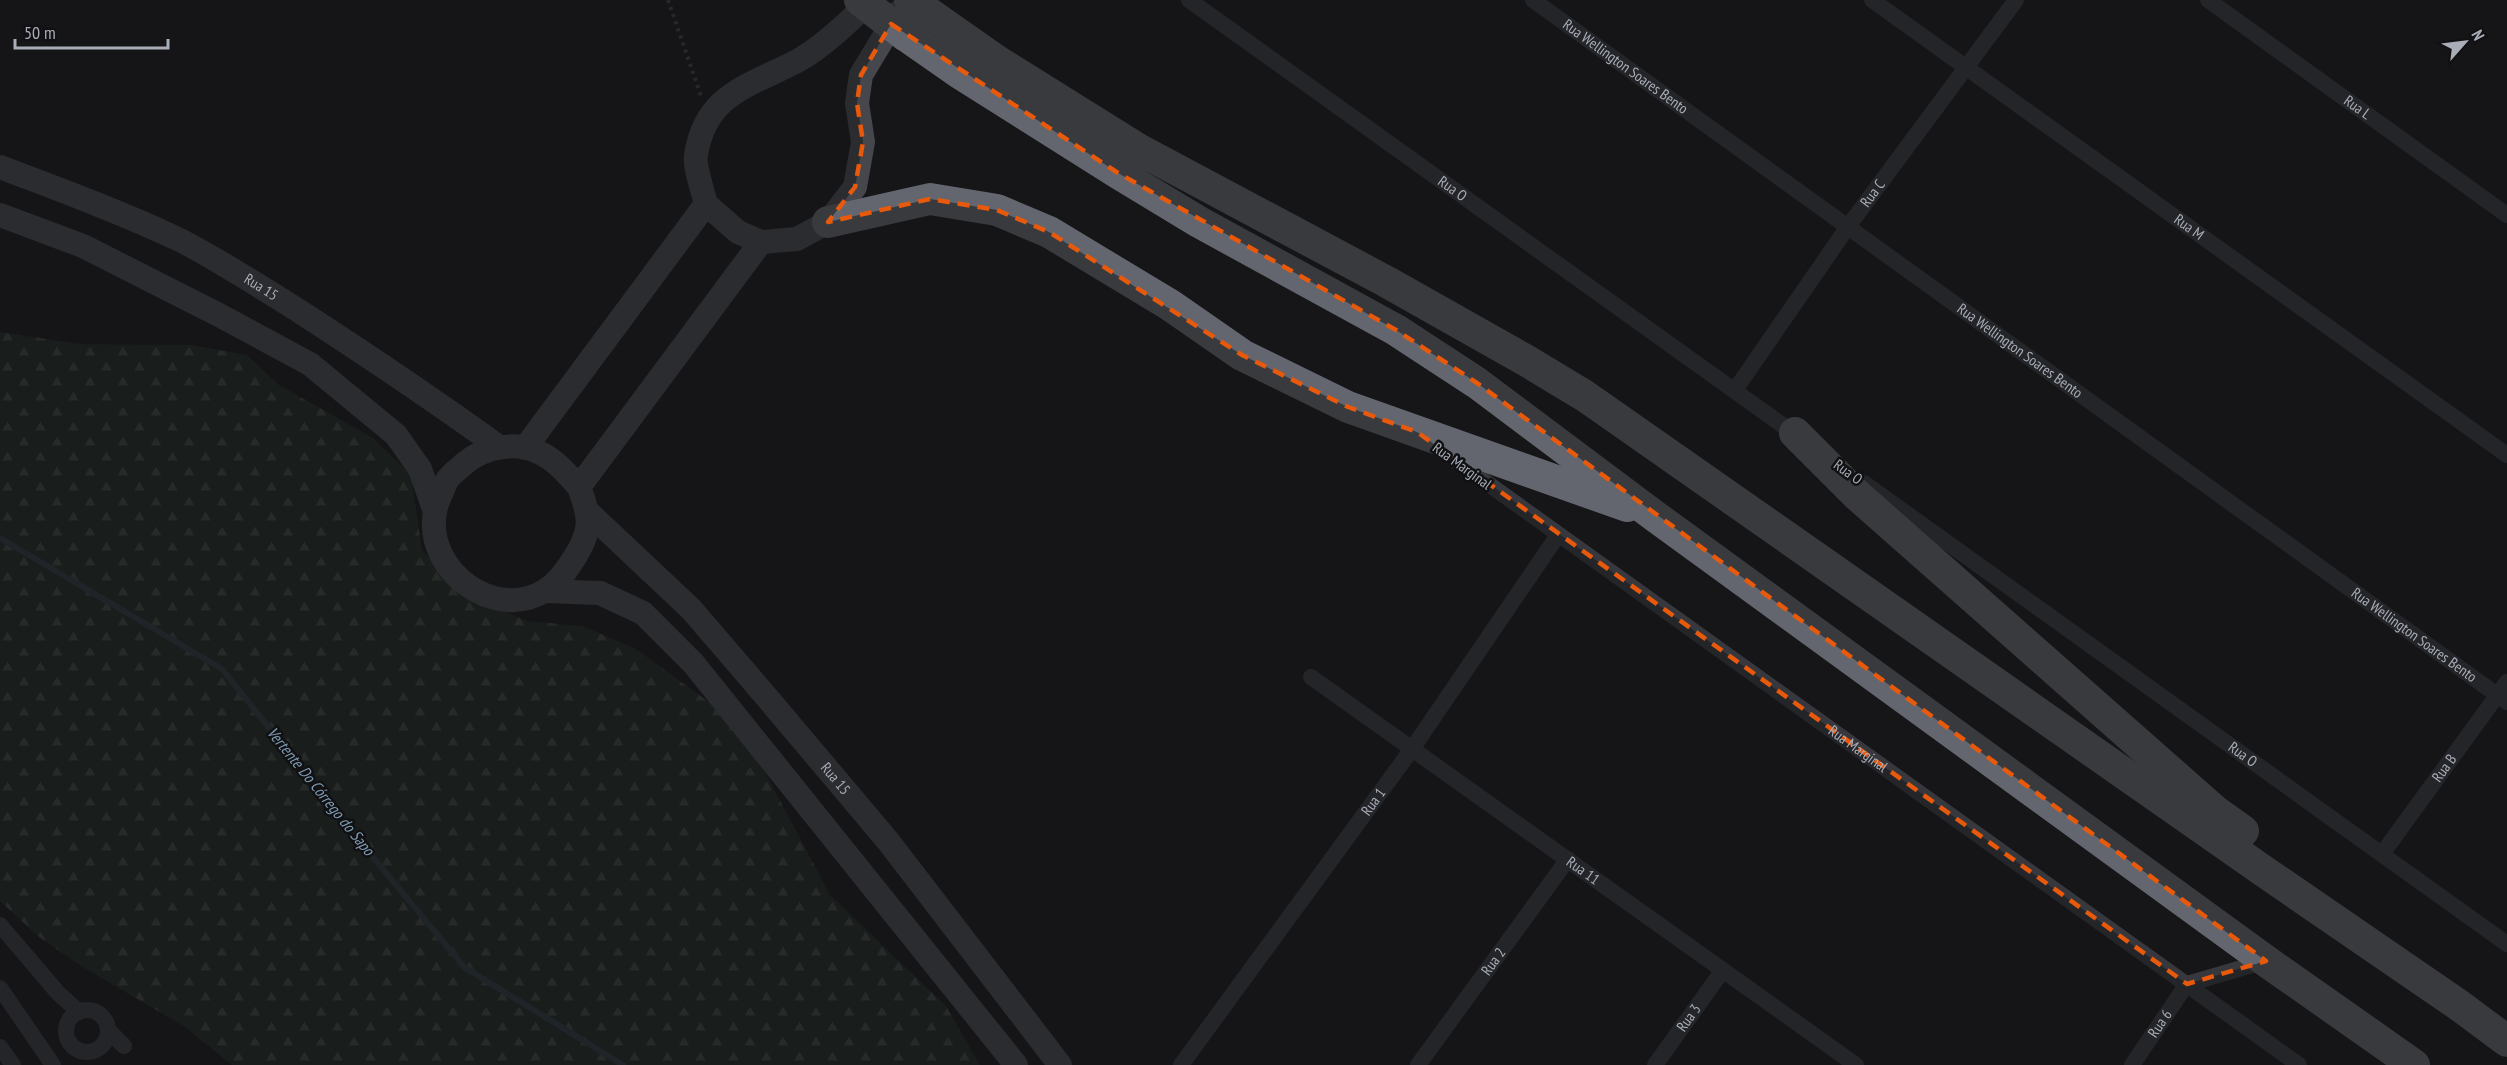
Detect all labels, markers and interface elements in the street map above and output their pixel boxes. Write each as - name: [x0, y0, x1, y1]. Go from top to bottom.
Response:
- scale bar: [15, 12, 168, 50]
- north arrow: [2435, 12, 2495, 72]
- street label: Rua Wellington Soares Bento: [1559, 15, 1692, 118]
- text: 50 m: [24, 21, 56, 44]
- text: N: [2467, 26, 2489, 43]
- street label: Rua L: [2340, 91, 2376, 124]
- street label: Rua O: [1434, 171, 1471, 205]
- street label: Rua C: [1856, 175, 1889, 211]
- street label: Rua M: [2171, 210, 2208, 244]
- street label: Rua 15: [241, 269, 282, 304]
- street label: Rua Wellington Soares Bento: [1954, 299, 2086, 402]
- street label: Rua Marginal: [1429, 438, 1496, 494]
- street label: Rua O: [1830, 455, 1866, 488]
- street label: Rua Wellington Soares Bento: [2348, 583, 2481, 686]
- street label: Rua Marginal: [1825, 721, 1892, 776]
- water label: Vertente Do Córrego do Sapo: [263, 723, 380, 860]
- street label: Rua O: [2225, 737, 2261, 771]
- street label: Rua B: [2427, 750, 2460, 786]
- street label: Rua 15: [817, 758, 855, 798]
- street label: Rua 1: [1357, 784, 1389, 819]
- street label: Rua 11: [1563, 852, 1604, 889]
- street label: Rua 2: [1477, 944, 1509, 979]
- street label: Rua 3: [1672, 1000, 1705, 1035]
- street label: Rua 6: [2143, 1006, 2176, 1041]

